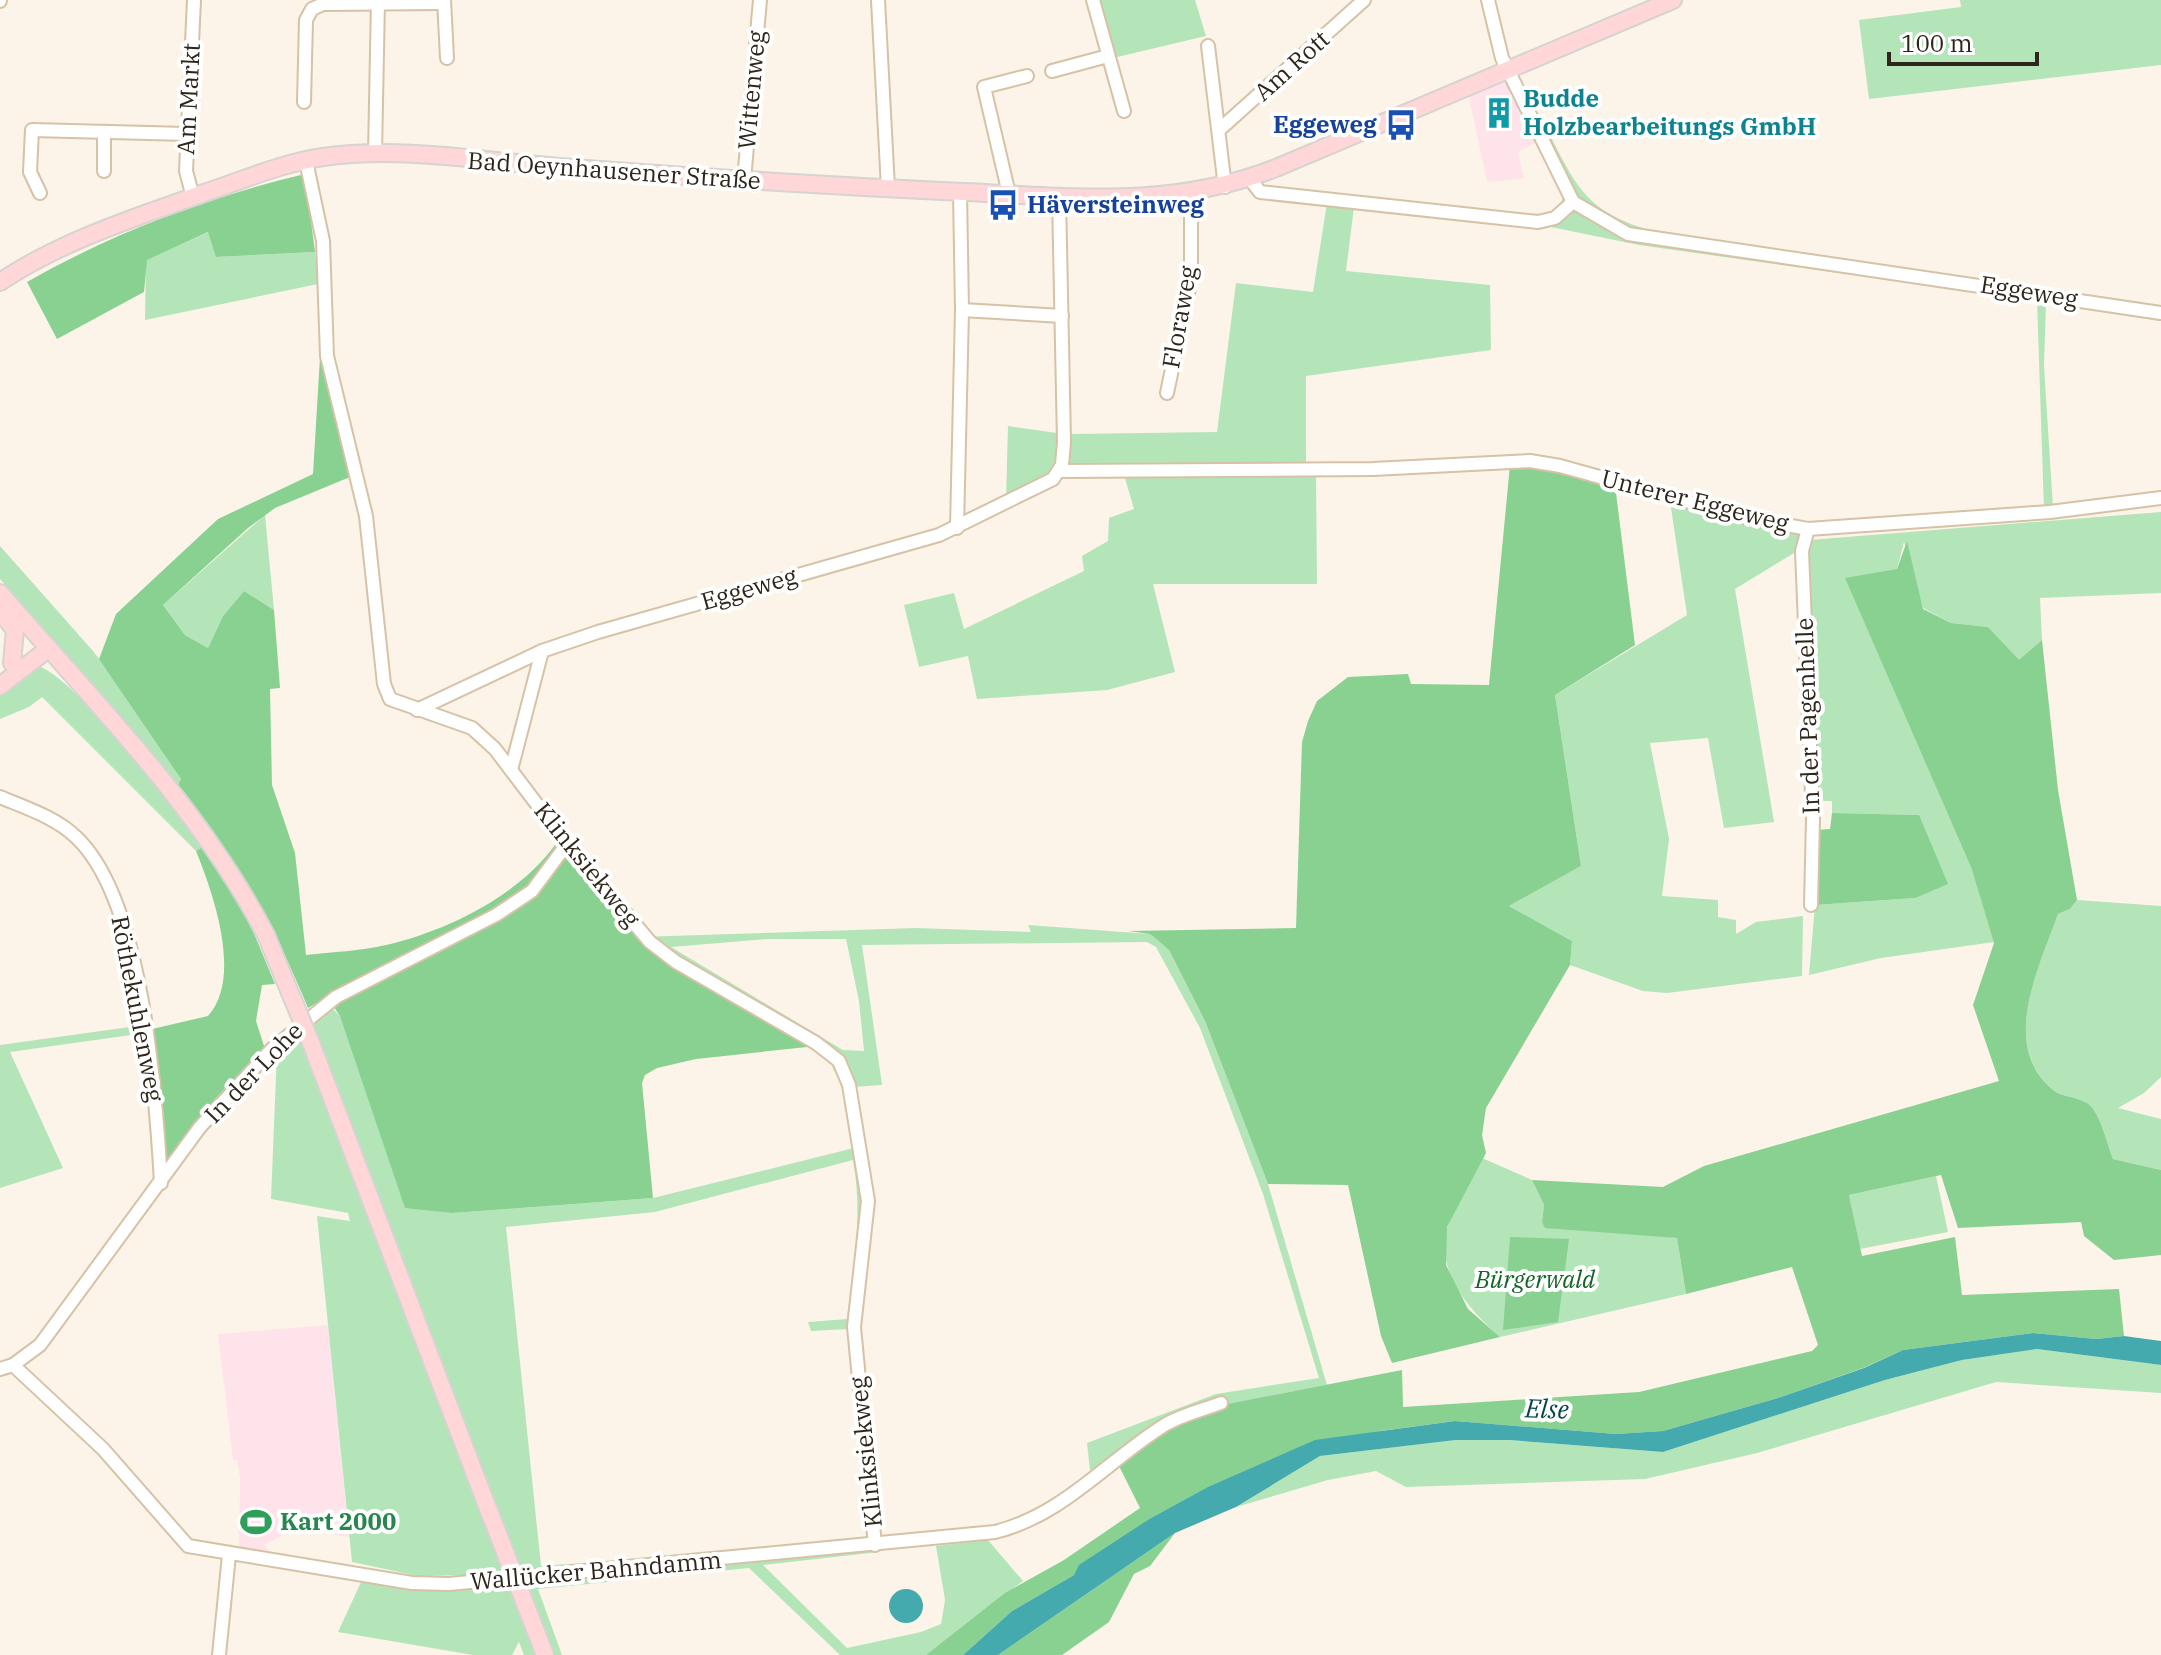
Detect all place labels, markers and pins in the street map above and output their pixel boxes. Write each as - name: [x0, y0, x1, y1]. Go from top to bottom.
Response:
- place label: Budde Holzbearbeitungs GmbH: [1523, 82, 1816, 142]
- building icon: Budde Holzbearbeitungs GmbH: [1482, 96, 1516, 130]
- place label: Eggeweg: [1273, 108, 1377, 140]
- bus stop icon: Eggeweg: [1384, 108, 1418, 142]
- bus stop icon: Häversteinweg: [986, 188, 1020, 222]
- place label: Häversteinweg: [1027, 188, 1204, 220]
- sports icon: Kart 2000: [239, 1505, 273, 1539]
- place label: Kart 2000: [280, 1505, 396, 1537]

